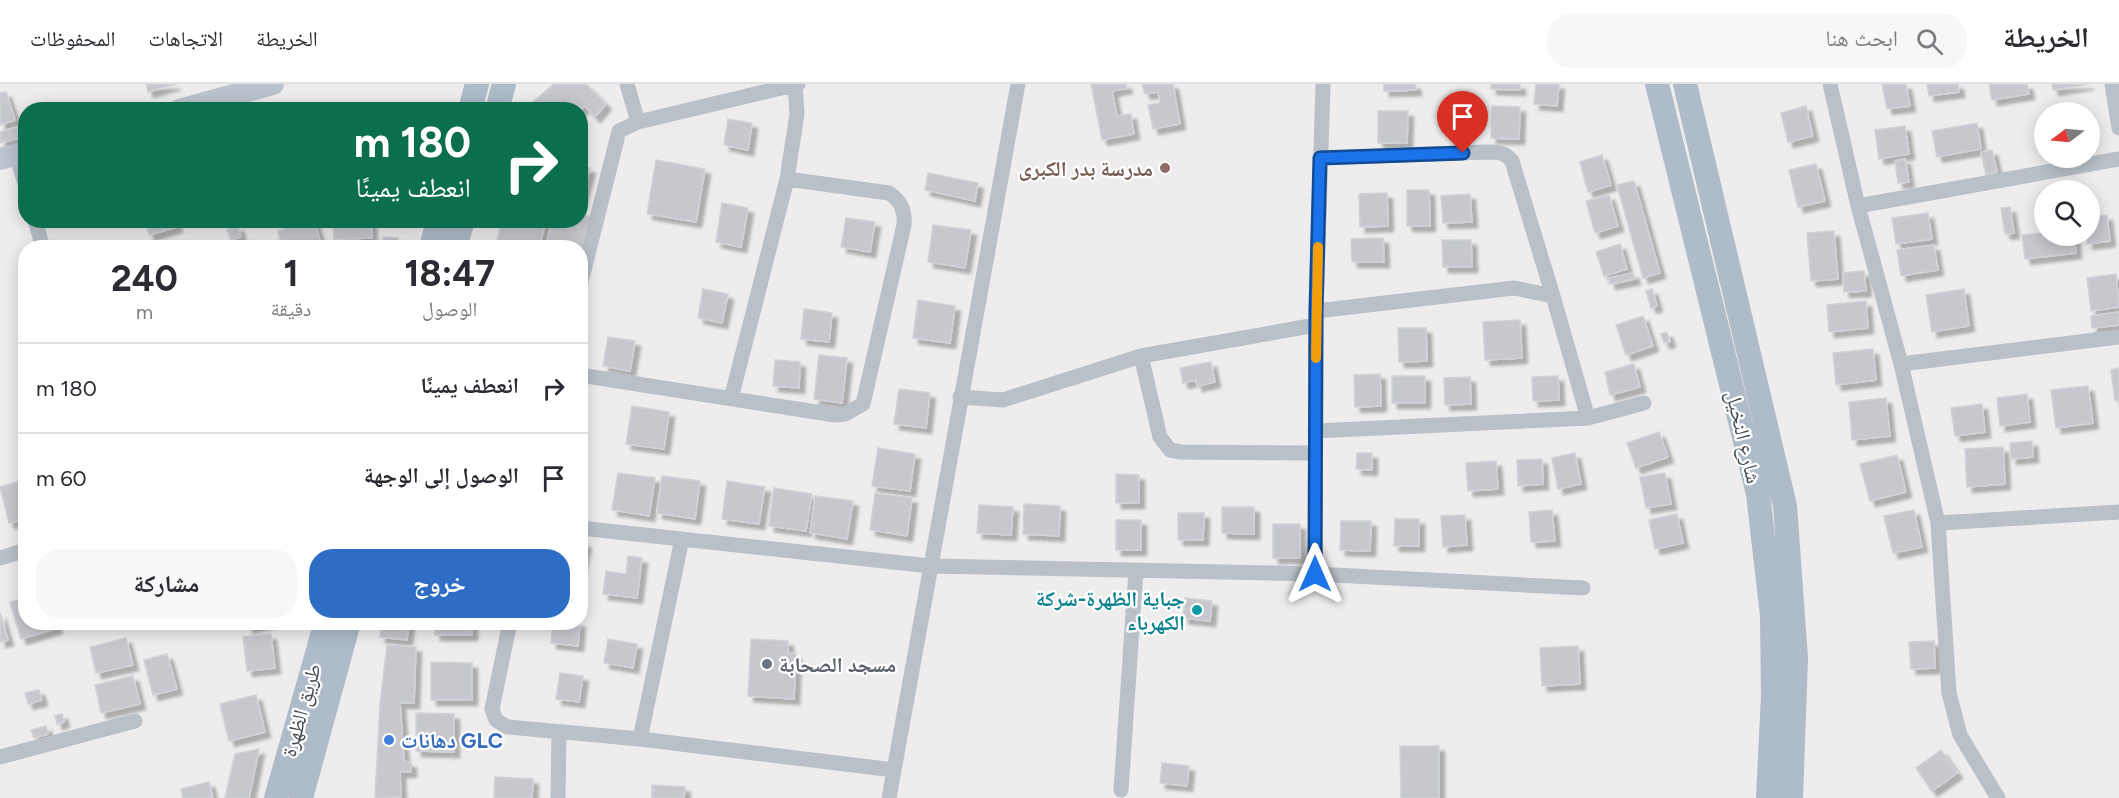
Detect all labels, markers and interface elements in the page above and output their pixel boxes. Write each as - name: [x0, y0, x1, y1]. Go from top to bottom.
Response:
- search box: [1547, 14, 1967, 68]
- text: الخريطة: [2003, 20, 2089, 54]
- text: ابحث هنا: [1826, 25, 1898, 52]
- icon: search: [1913, 25, 1946, 58]
- text: المحفوظات: [30, 26, 115, 51]
- text: الاتجاهات: [148, 26, 223, 51]
- text: الخريطة: [256, 26, 318, 51]
- pin: [1437, 91, 1488, 153]
- icon: arrive: [1446, 100, 1479, 133]
- north arrow: [2034, 102, 2100, 168]
- map controls: [2034, 102, 2100, 246]
- text: 180 m: [354, 117, 471, 168]
- icon: right: [492, 126, 570, 204]
- place label: مدرسة بدر الكبرى: [1018, 156, 1153, 181]
- marker: مدرسة بدر الكبرى: [1158, 161, 1172, 175]
- text: انعطف يمينًا: [355, 171, 471, 204]
- button: search: [2034, 180, 2100, 246]
- text: 1: [283, 252, 299, 295]
- text: 18:47: [404, 252, 495, 295]
- text: 240: [111, 257, 178, 300]
- text: دقيقة: [271, 297, 311, 321]
- text: الوصول: [422, 297, 477, 321]
- text: m: [136, 300, 153, 324]
- text: انعطف يمينًا: [420, 372, 519, 399]
- icon: right: [537, 372, 570, 405]
- text: 180 m: [36, 375, 97, 402]
- street label: شارع النخيل: [1720, 388, 1767, 486]
- text: الوصول إلى الوجهة: [364, 462, 519, 489]
- icon: arrive: [537, 462, 570, 495]
- text: 60 m: [36, 465, 87, 492]
- position arrow: [1283, 542, 1347, 606]
- button: مشاركة: [36, 549, 297, 618]
- button: خروج: [309, 549, 570, 618]
- place label: جباية الظهرة-شركة الكهرباء: [1036, 586, 1185, 635]
- marker: جباية الظهرة-شركة الكهرباء: [1190, 603, 1204, 617]
- place label: مسجد الصحابة: [779, 652, 896, 677]
- marker: مسجد الصحابة: [760, 657, 774, 671]
- street label: طريق الظهرة: [276, 660, 327, 760]
- place label: دهانات GLC: [401, 728, 503, 753]
- marker: دهانات GLC: [382, 733, 396, 747]

